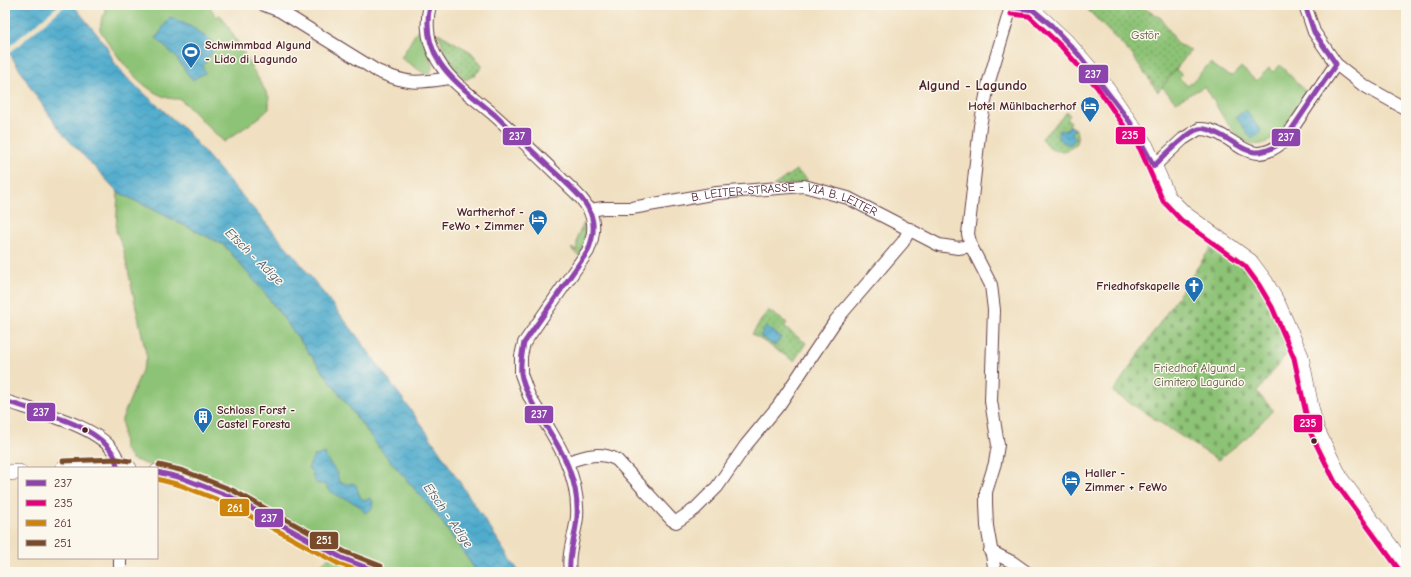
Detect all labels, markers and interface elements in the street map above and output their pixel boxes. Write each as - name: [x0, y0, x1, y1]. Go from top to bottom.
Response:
- park label: Gstör: [1131, 28, 1159, 42]
- place label: Schwimmbad Algund - Lido di Lagundo: [205, 38, 311, 66]
- sports icon: Schwimmbad Algund - Lido di Lagundo: [180, 41, 202, 69]
- line badge: 237: [1078, 64, 1109, 84]
- text: 237: [1085, 68, 1101, 81]
- district label: Algund - Lagundo: [919, 77, 1027, 94]
- hotel icon: Hotel Mühlbacherhof: [1079, 95, 1101, 123]
- place label: Hotel Mühlbacherhof: [968, 99, 1077, 113]
- line badge: 235: [1115, 126, 1146, 145]
- line badge: 237: [502, 127, 532, 146]
- line badge: 237: [1271, 128, 1301, 147]
- text: 235: [1122, 129, 1139, 142]
- text: 237: [509, 130, 525, 143]
- text: 237: [1278, 131, 1294, 144]
- street label: B. LEITER-STRASSE - VIA B. LEITER: [690, 179, 880, 219]
- place label: Wartherhof - FeWo + Zimmer: [442, 205, 524, 233]
- hotel icon: Wartherhof - FeWo + Zimmer: [527, 208, 549, 236]
- water label: Etsch - Adige: [222, 225, 287, 288]
- church icon: Friedhofskapelle: [1183, 275, 1205, 303]
- place label: Friedhofskapelle: [1096, 279, 1180, 293]
- park label: Friedhof Algund - Cimitero Lagundo: [1154, 361, 1245, 389]
- line badge: 237: [26, 402, 56, 422]
- place label: Schloss Forst - Castel Foresta: [217, 403, 295, 431]
- line badge: 237: [524, 405, 554, 424]
- text: 237: [33, 406, 49, 419]
- building icon: Schloss Forst - Castel Foresta: [192, 406, 214, 434]
- text: 237: [531, 408, 547, 421]
- line badge: 235: [1293, 414, 1323, 433]
- text: 235: [1300, 417, 1317, 430]
- unlabelled marker: [80, 425, 90, 435]
- unlabelled marker: [1309, 436, 1319, 446]
- place label: Haller - Zimmer + FeWo: [1085, 466, 1167, 494]
- legend: [18, 467, 158, 559]
- hotel icon: Haller - Zimmer + FeWo: [1060, 469, 1082, 497]
- text: 237: [54, 476, 72, 490]
- water label: Etsch - Adige: [421, 480, 477, 551]
- text: 235: [54, 496, 73, 510]
- line badge: 261: [219, 498, 250, 517]
- text: 261: [227, 502, 243, 515]
- line badge: 237: [254, 508, 284, 528]
- text: 237: [261, 512, 277, 525]
- text: 261: [54, 516, 72, 530]
- line badge: 251: [309, 531, 339, 550]
- text: 251: [316, 534, 332, 547]
- text: 251: [54, 536, 72, 550]

